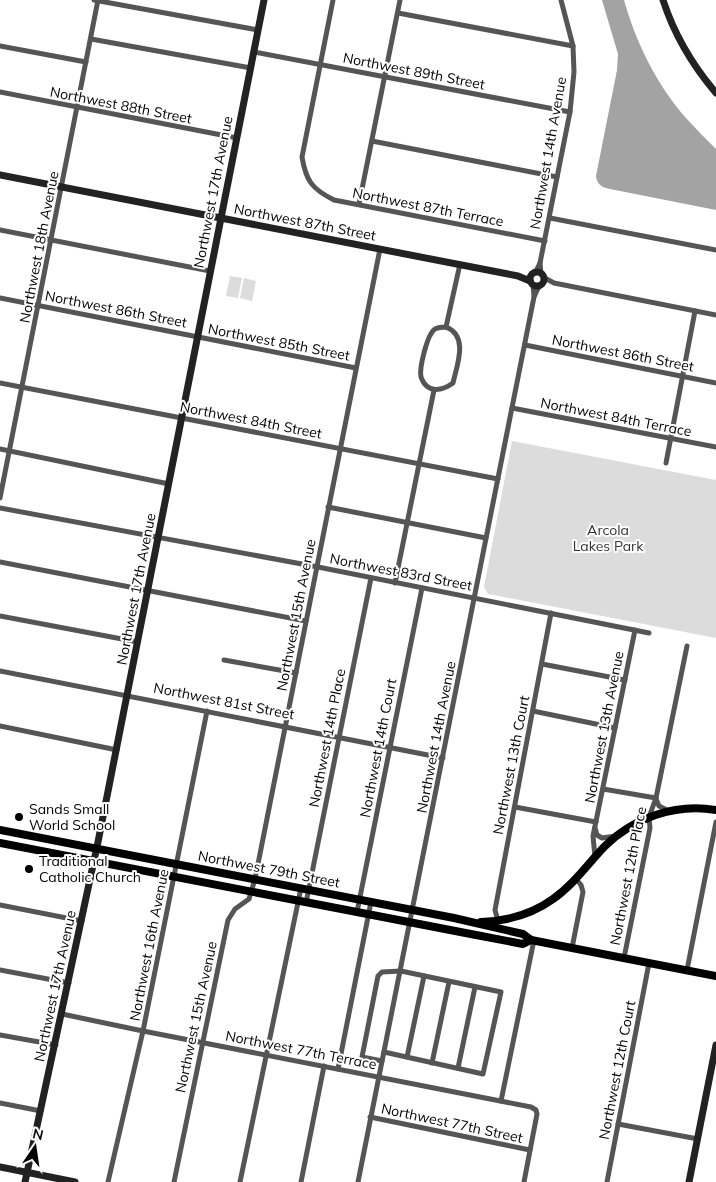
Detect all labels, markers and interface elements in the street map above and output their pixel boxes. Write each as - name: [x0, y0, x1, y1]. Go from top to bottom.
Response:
- street label: Northwest 89th Street: [341, 48, 487, 94]
- street label: Northwest 14th Avenue: [526, 75, 570, 231]
- street label: Northwest 88th Street: [48, 82, 194, 128]
- street label: Northwest 17th Avenue: [189, 115, 237, 269]
- street label: Northwest 18th Avenue: [15, 170, 63, 324]
- street label: Northwest 87th Terrace: [351, 184, 505, 230]
- street label: Northwest 87th Street: [232, 199, 378, 245]
- street label: Northwest 86th Street: [43, 286, 189, 332]
- street label: Northwest 85th Street: [206, 319, 352, 365]
- street label: Northwest 86th Street: [550, 330, 696, 376]
- street label: Northwest 84th Terrace: [539, 394, 693, 440]
- street label: Northwest 84th Street: [178, 397, 324, 443]
- street label: Northwest 17th Avenue: [112, 512, 160, 666]
- park label: Arcola Lakes Park: [573, 521, 644, 555]
- street label: Northwest 15th Avenue: [272, 538, 320, 692]
- street label: Northwest 83rd Street: [328, 549, 474, 595]
- street label: Northwest 13th Avenue: [580, 650, 628, 804]
- street label: Northwest 14th Avenue: [412, 660, 460, 814]
- street label: Northwest 14th Place: [305, 667, 349, 809]
- street label: Northwest 14th Court: [356, 677, 400, 819]
- street label: Northwest 81st Street: [152, 679, 296, 723]
- street label: Northwest 13th Court: [489, 694, 533, 836]
- place label: Sands Small World School: [29, 800, 115, 834]
- street label: Northwest 12th Place: [606, 805, 650, 947]
- marker: Sands Small World School: [13, 811, 25, 823]
- street label: Northwest 79th Street: [196, 846, 342, 892]
- place label: Traditional Catholic Church: [39, 852, 141, 886]
- marker: Traditional Catholic Church: [23, 863, 35, 875]
- street label: Northwest 16th Avenue: [125, 868, 173, 1022]
- street label: Northwest 17th Avenue: [30, 909, 80, 1063]
- street label: Northwest 15th Avenue: [171, 940, 221, 1094]
- street label: Northwest 12th Court: [595, 999, 639, 1141]
- street label: Northwest 77th Terrace: [224, 1027, 378, 1073]
- street label: Northwest 77th Street: [380, 1099, 525, 1147]
- north arrow: [10, 1122, 60, 1172]
- text: N: [31, 1124, 45, 1144]

